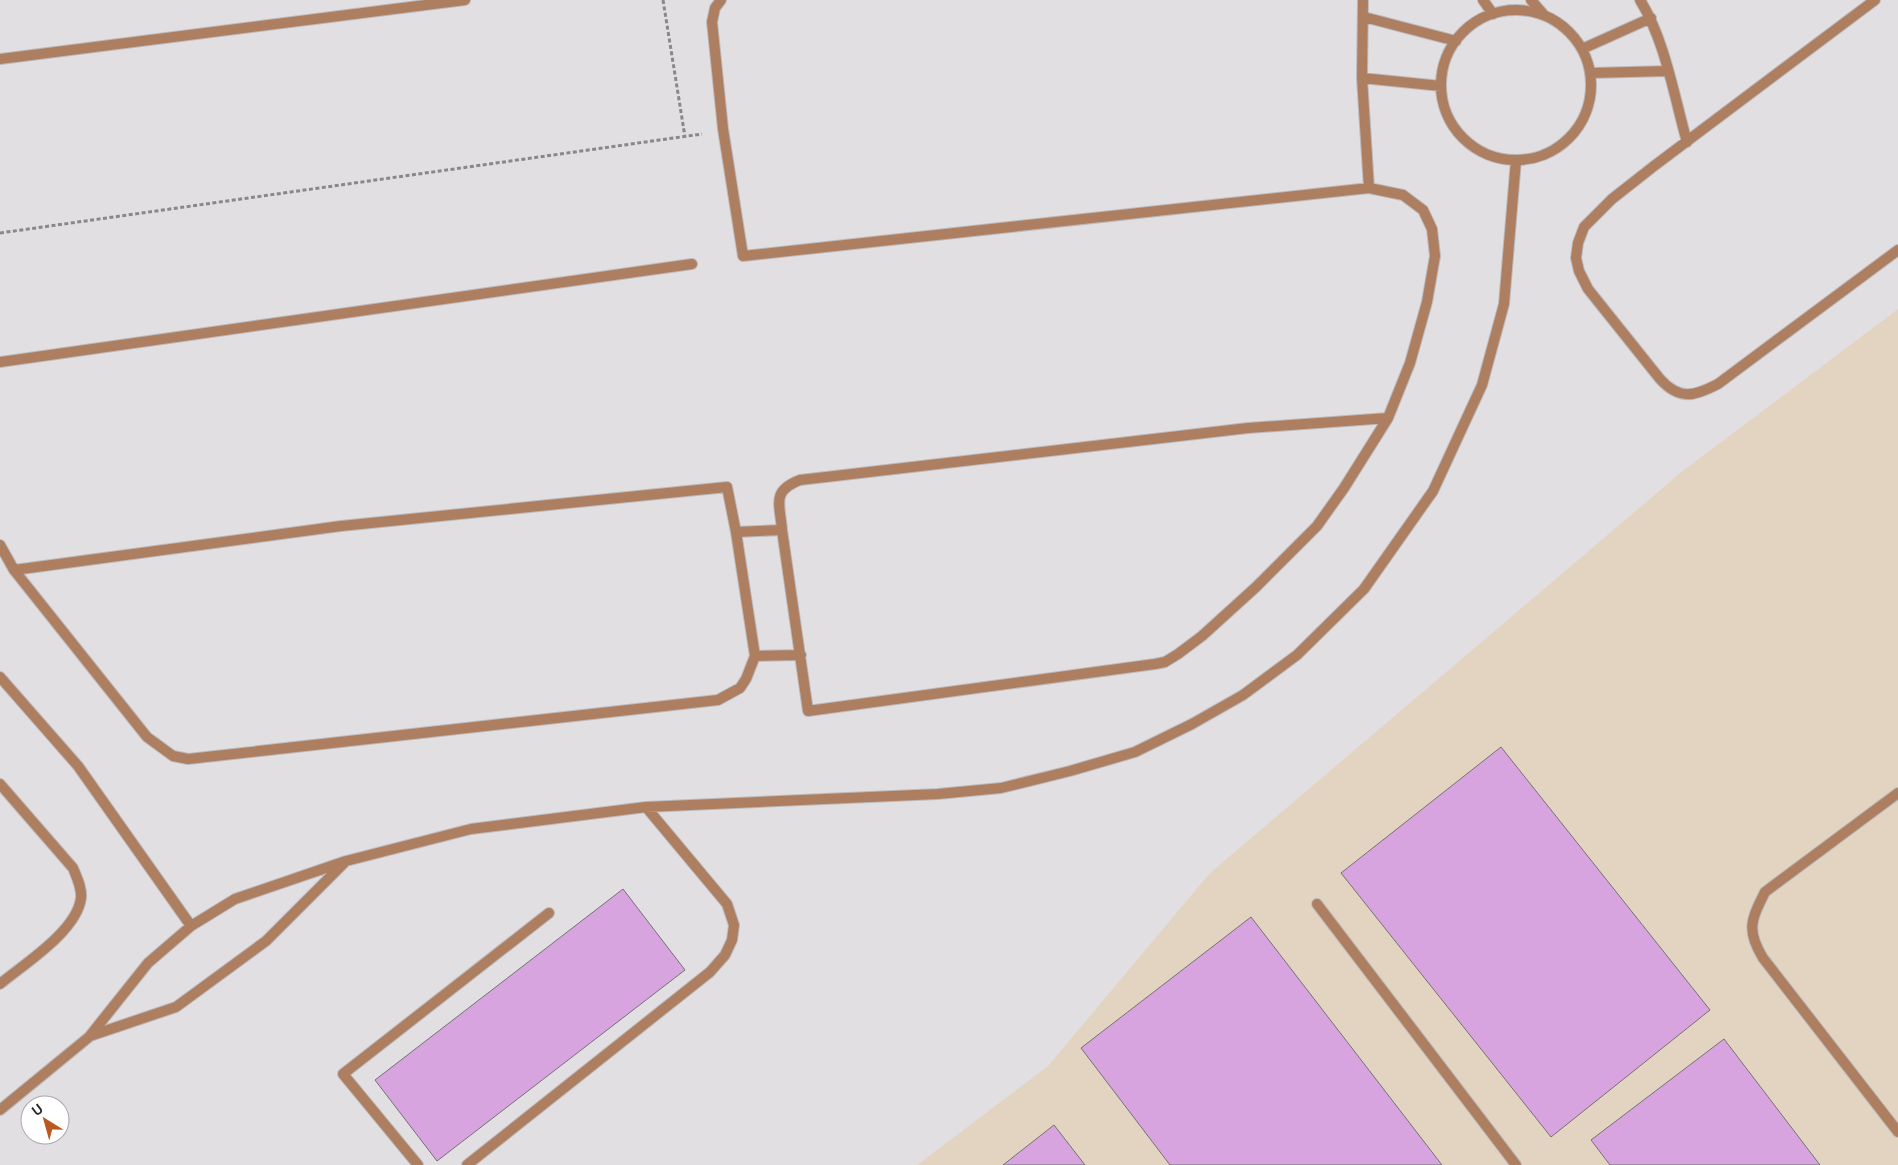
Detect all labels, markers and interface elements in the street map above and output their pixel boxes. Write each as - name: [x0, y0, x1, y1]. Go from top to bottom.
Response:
- north arrow: [20, 1095, 70, 1145]
- text: U: [28, 1100, 46, 1120]

